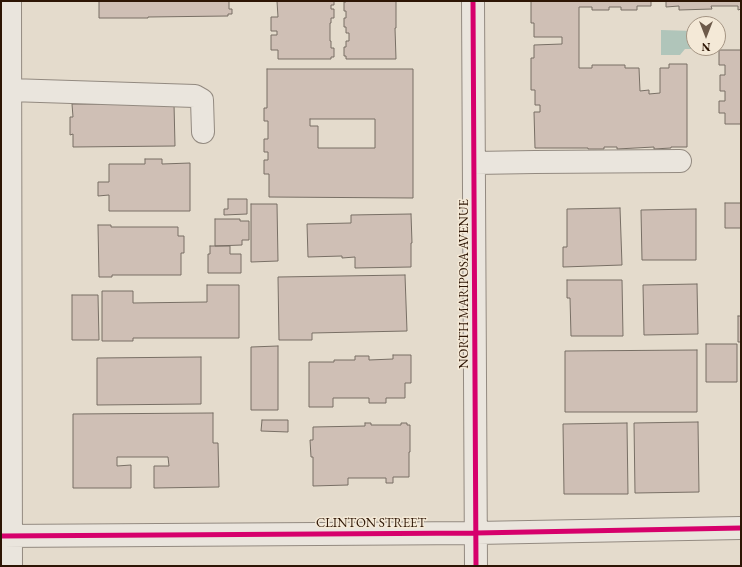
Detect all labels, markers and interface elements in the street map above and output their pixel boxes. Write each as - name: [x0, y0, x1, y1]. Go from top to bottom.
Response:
- north arrow: [686, 16, 726, 56]
- text: N: [702, 40, 710, 54]
- street label: NORTH MARIPOSA AVENUE: [456, 199, 472, 369]
- street label: CLINTON STREET: [316, 515, 426, 531]

